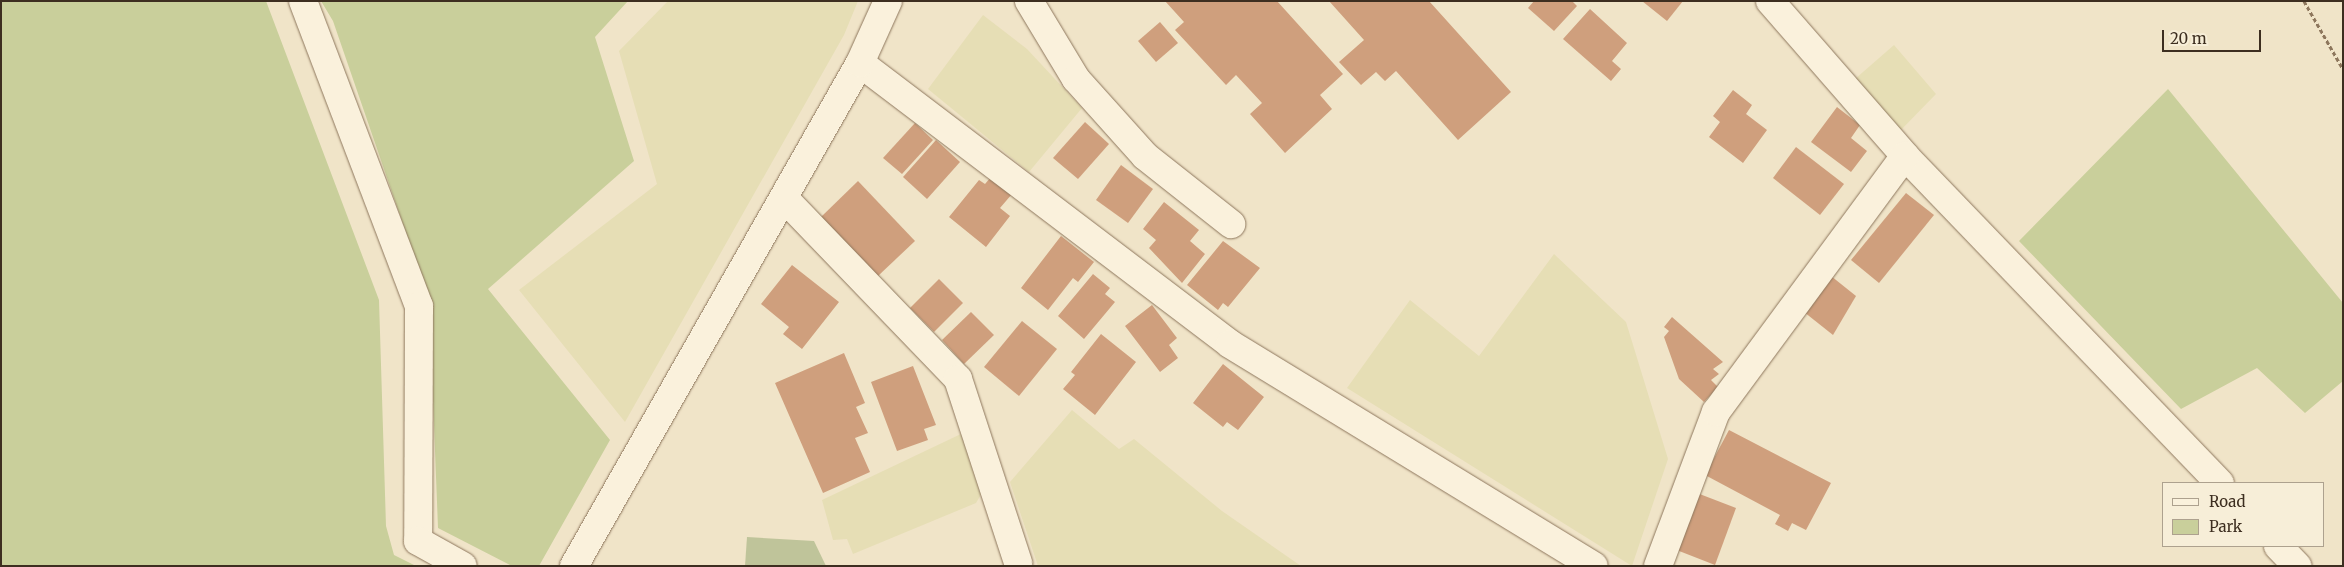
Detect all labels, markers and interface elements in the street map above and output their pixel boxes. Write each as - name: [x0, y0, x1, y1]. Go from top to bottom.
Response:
- scale bar: [2164, 20, 2263, 52]
- text: 20 m: [2170, 29, 2207, 48]
- legend: [2162, 482, 2324, 547]
- text: Road: [2209, 492, 2245, 511]
- text: Park: [2209, 517, 2242, 536]

